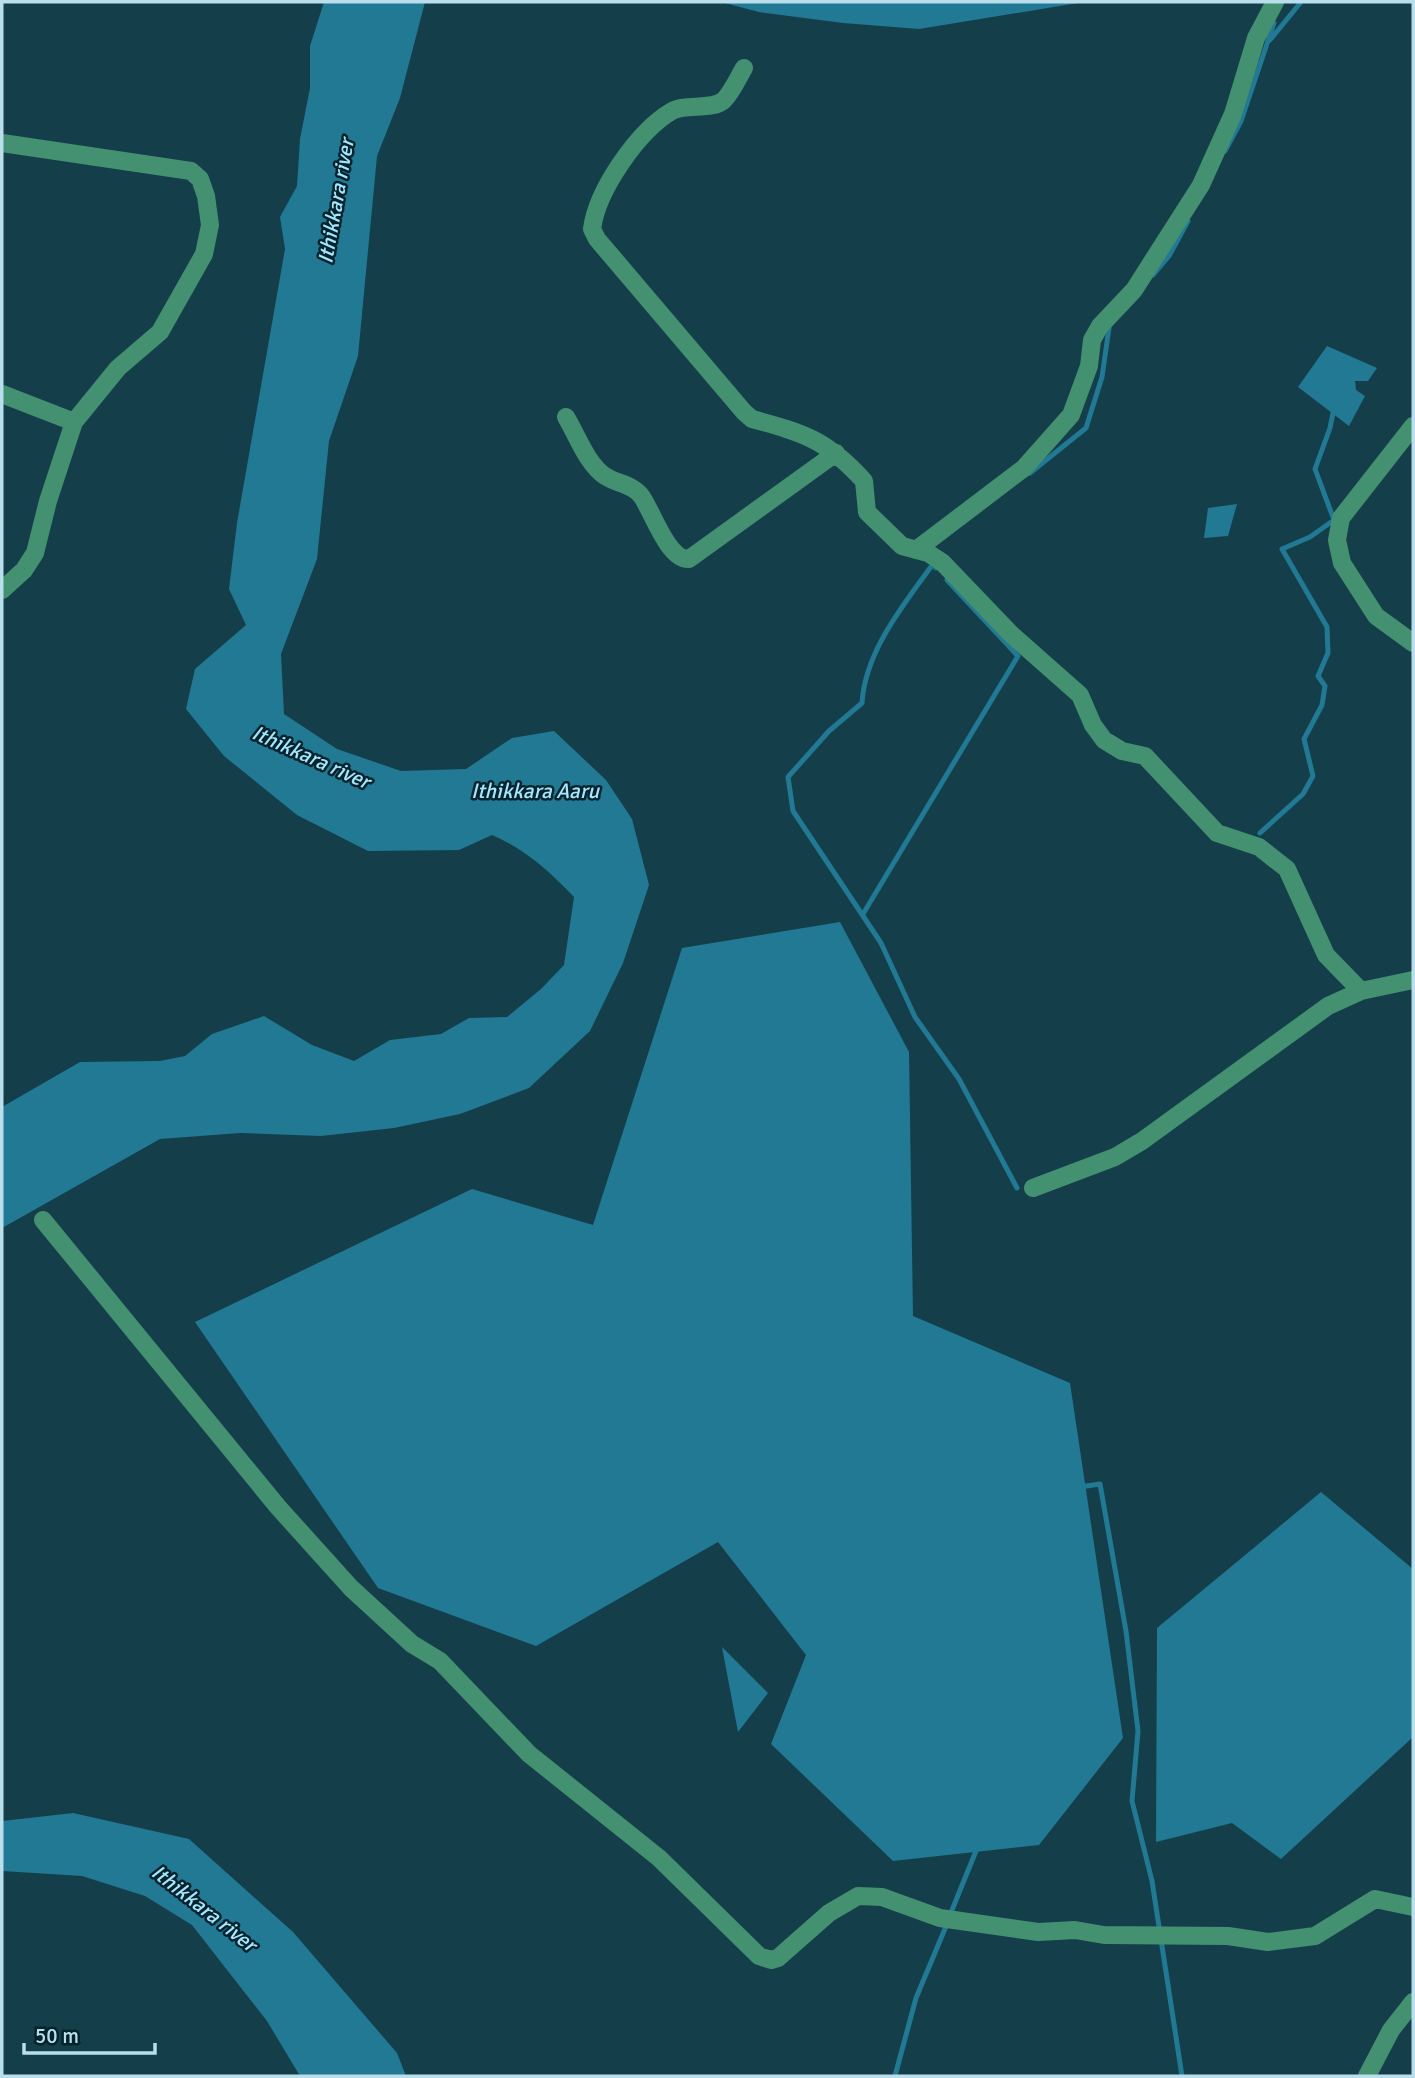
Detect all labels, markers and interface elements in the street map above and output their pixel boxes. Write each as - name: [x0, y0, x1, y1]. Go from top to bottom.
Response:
- water label: Ithikkara river: [312, 133, 360, 265]
- water label: Ithikkara river: [248, 719, 377, 796]
- water label: Ithikkara Aaru: [471, 778, 600, 804]
- water label: Ithikkara river: [146, 1859, 264, 1959]
- scale bar: [24, 2011, 156, 2056]
- text: 50 m: [35, 2023, 79, 2049]

